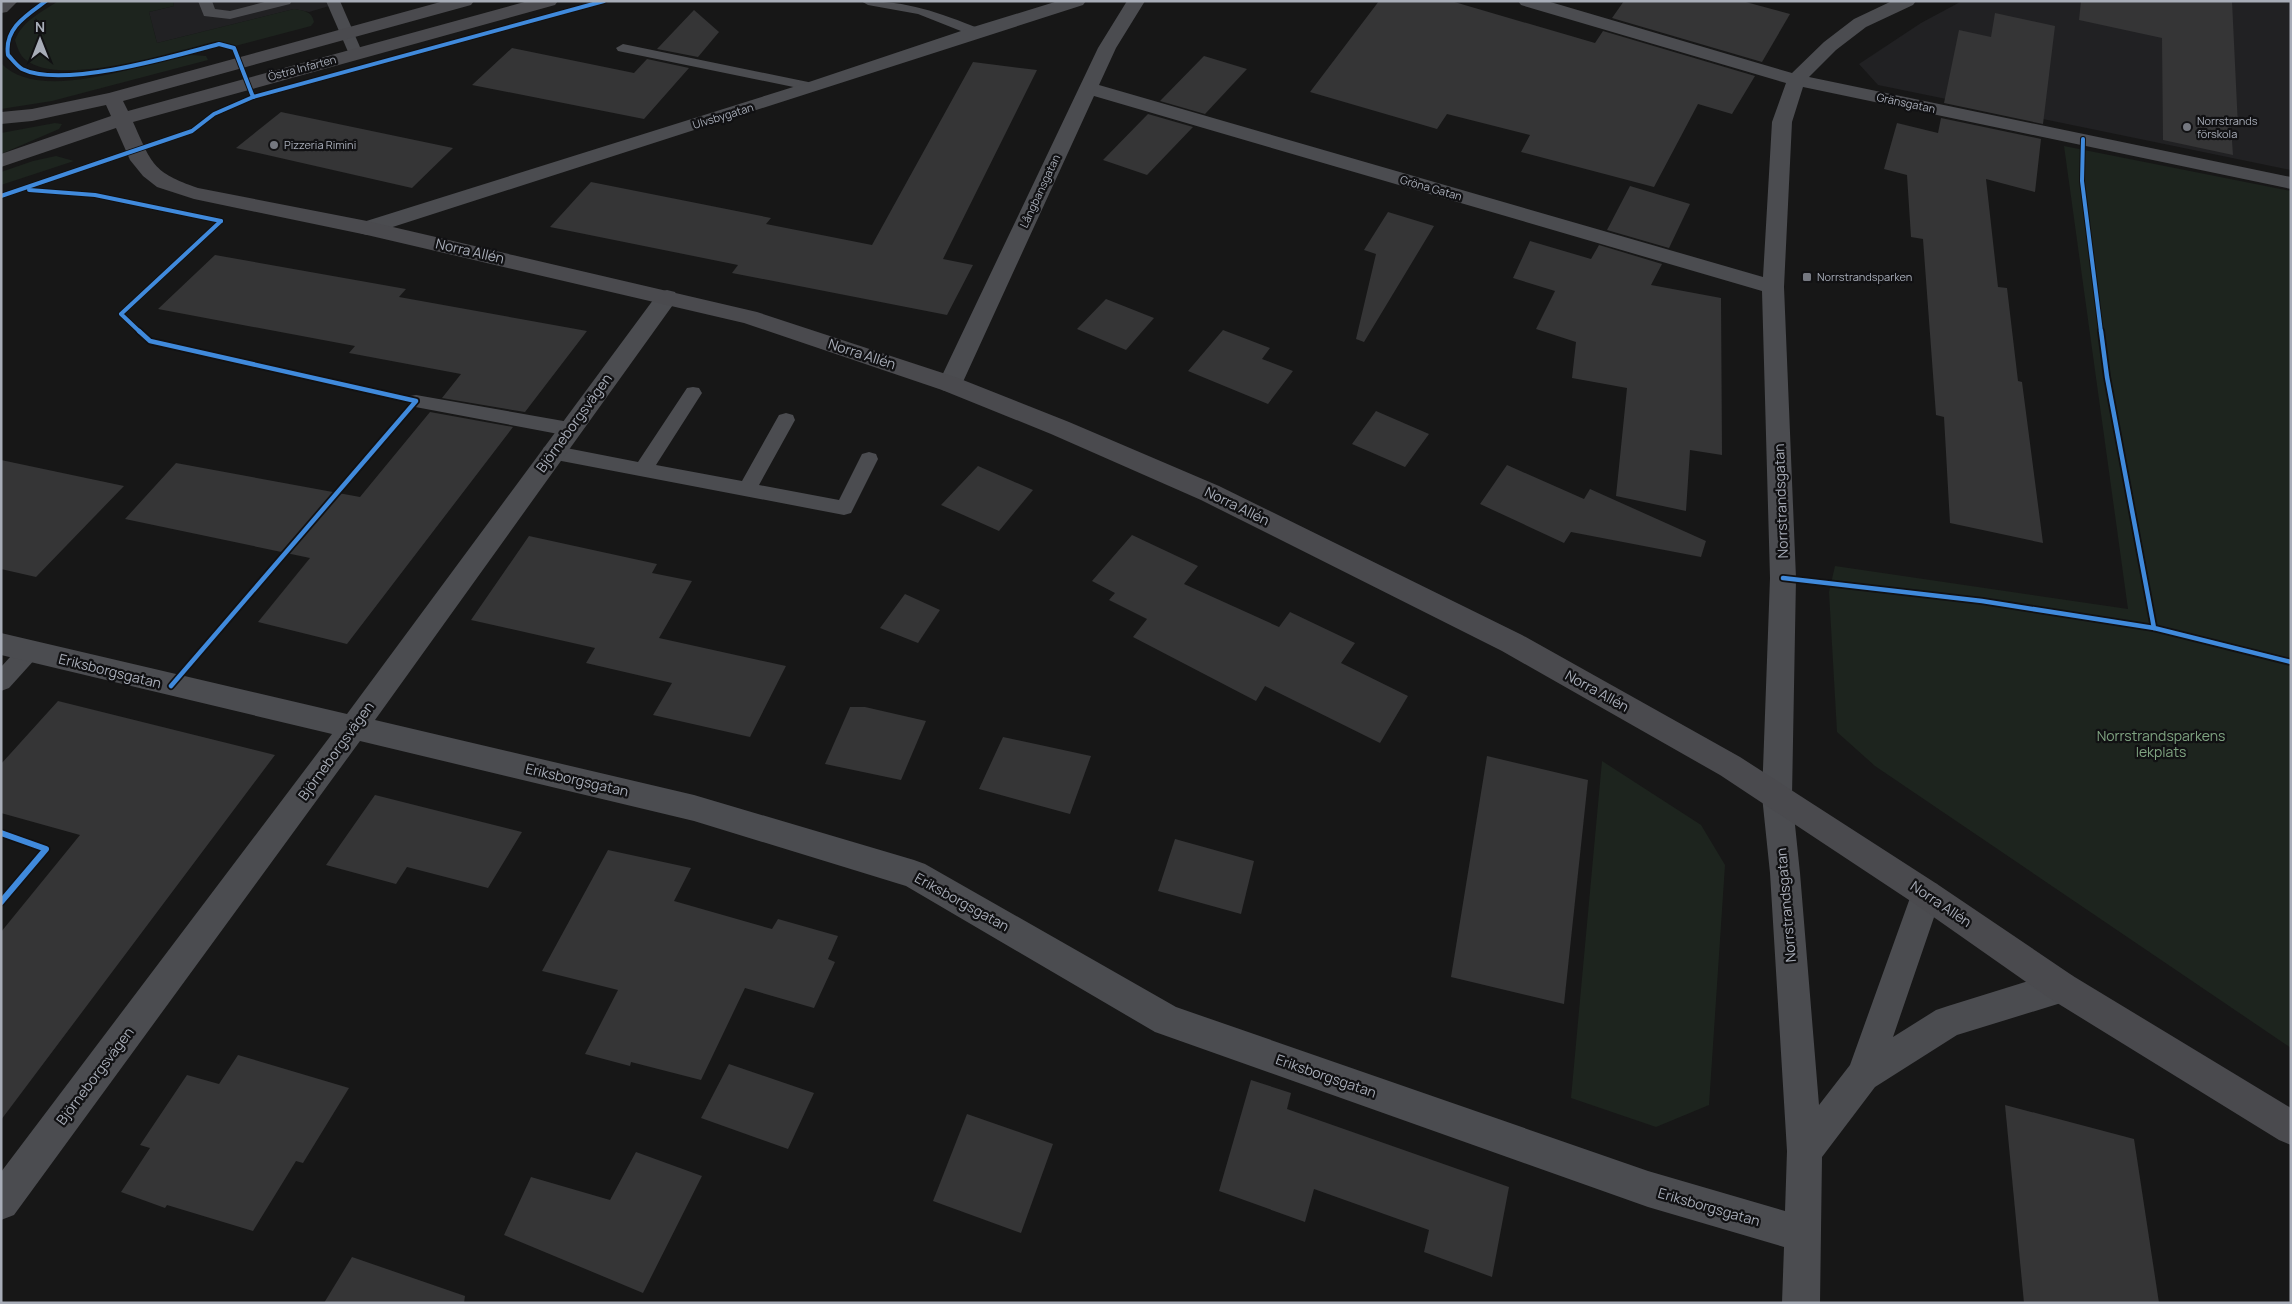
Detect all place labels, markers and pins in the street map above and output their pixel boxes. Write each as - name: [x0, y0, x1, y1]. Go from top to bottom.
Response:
- place label: Norrstrands förskola: [2197, 113, 2258, 141]
- marker: Norrstrands förskola: [2181, 121, 2193, 133]
- place label: Pizzeria Rimini: [284, 137, 356, 152]
- marker: Pizzeria Rimini: [268, 139, 280, 151]
- place label: Norrstrandsparken: [1817, 269, 1912, 284]
- marker: Norrstrandsparken: [1801, 271, 1813, 283]

